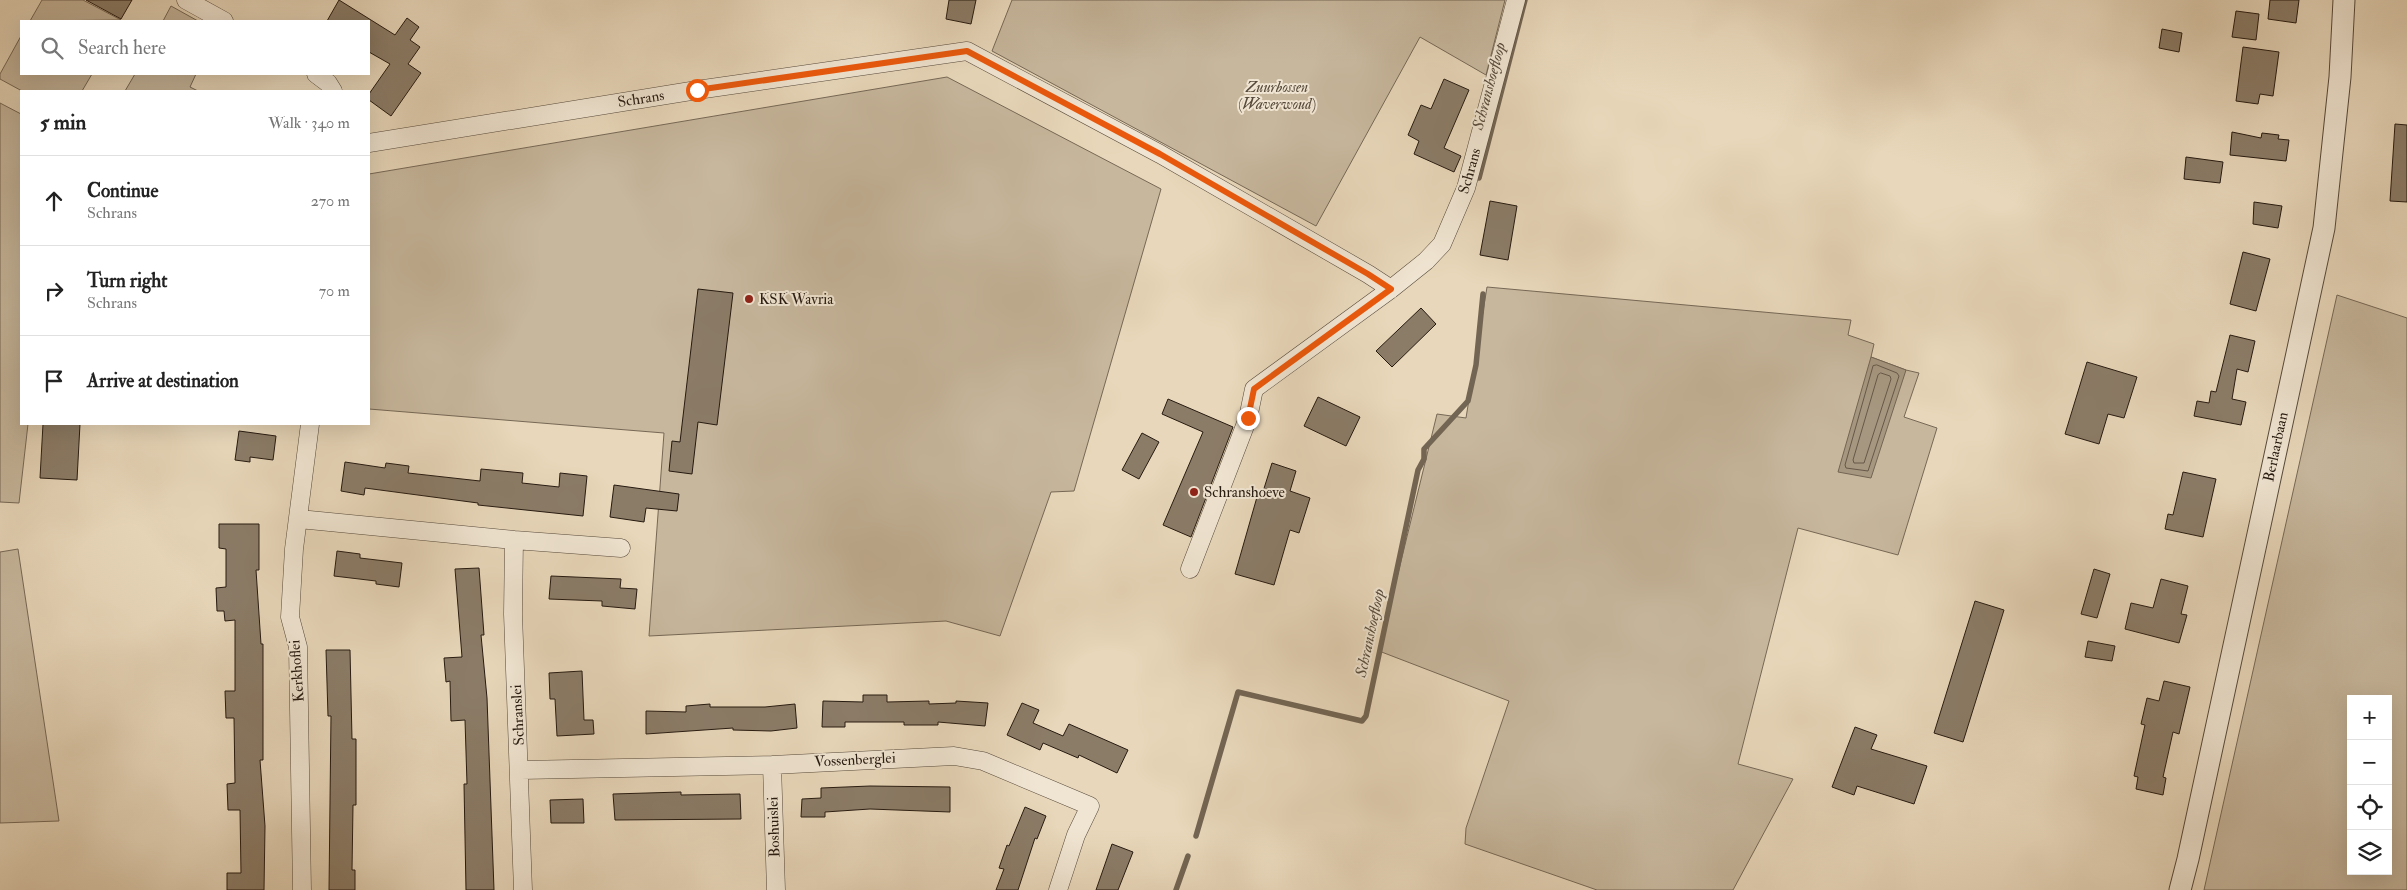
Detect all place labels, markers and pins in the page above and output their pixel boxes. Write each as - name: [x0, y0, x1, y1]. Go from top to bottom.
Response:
- place label: KSK Wavria: [759, 290, 834, 309]
- marker: KSK Wavria: [743, 293, 755, 305]
- place label: Schranshoeve: [1204, 483, 1285, 502]
- marker: Schranshoeve: [1188, 486, 1200, 498]

